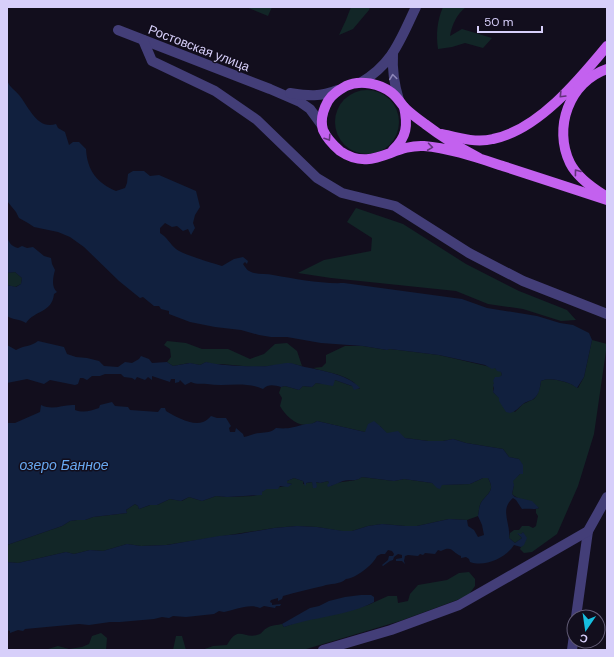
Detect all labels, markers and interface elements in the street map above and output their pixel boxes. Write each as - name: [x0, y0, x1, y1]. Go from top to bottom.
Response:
- scale bar: [478, 8, 542, 34]
- text: 50 m: [484, 14, 513, 30]
- street label: Ростовская улица: [146, 21, 253, 75]
- one-way arrow: [389, 74, 398, 80]
- one-way arrow: [559, 90, 567, 98]
- one-way arrow: [323, 134, 330, 141]
- one-way arrow: [427, 142, 433, 151]
- one-way arrow: [575, 170, 582, 177]
- water label: озеро Банное: [19, 456, 109, 474]
- north arrow: [566, 609, 606, 649]
- text: С: [578, 631, 589, 646]

